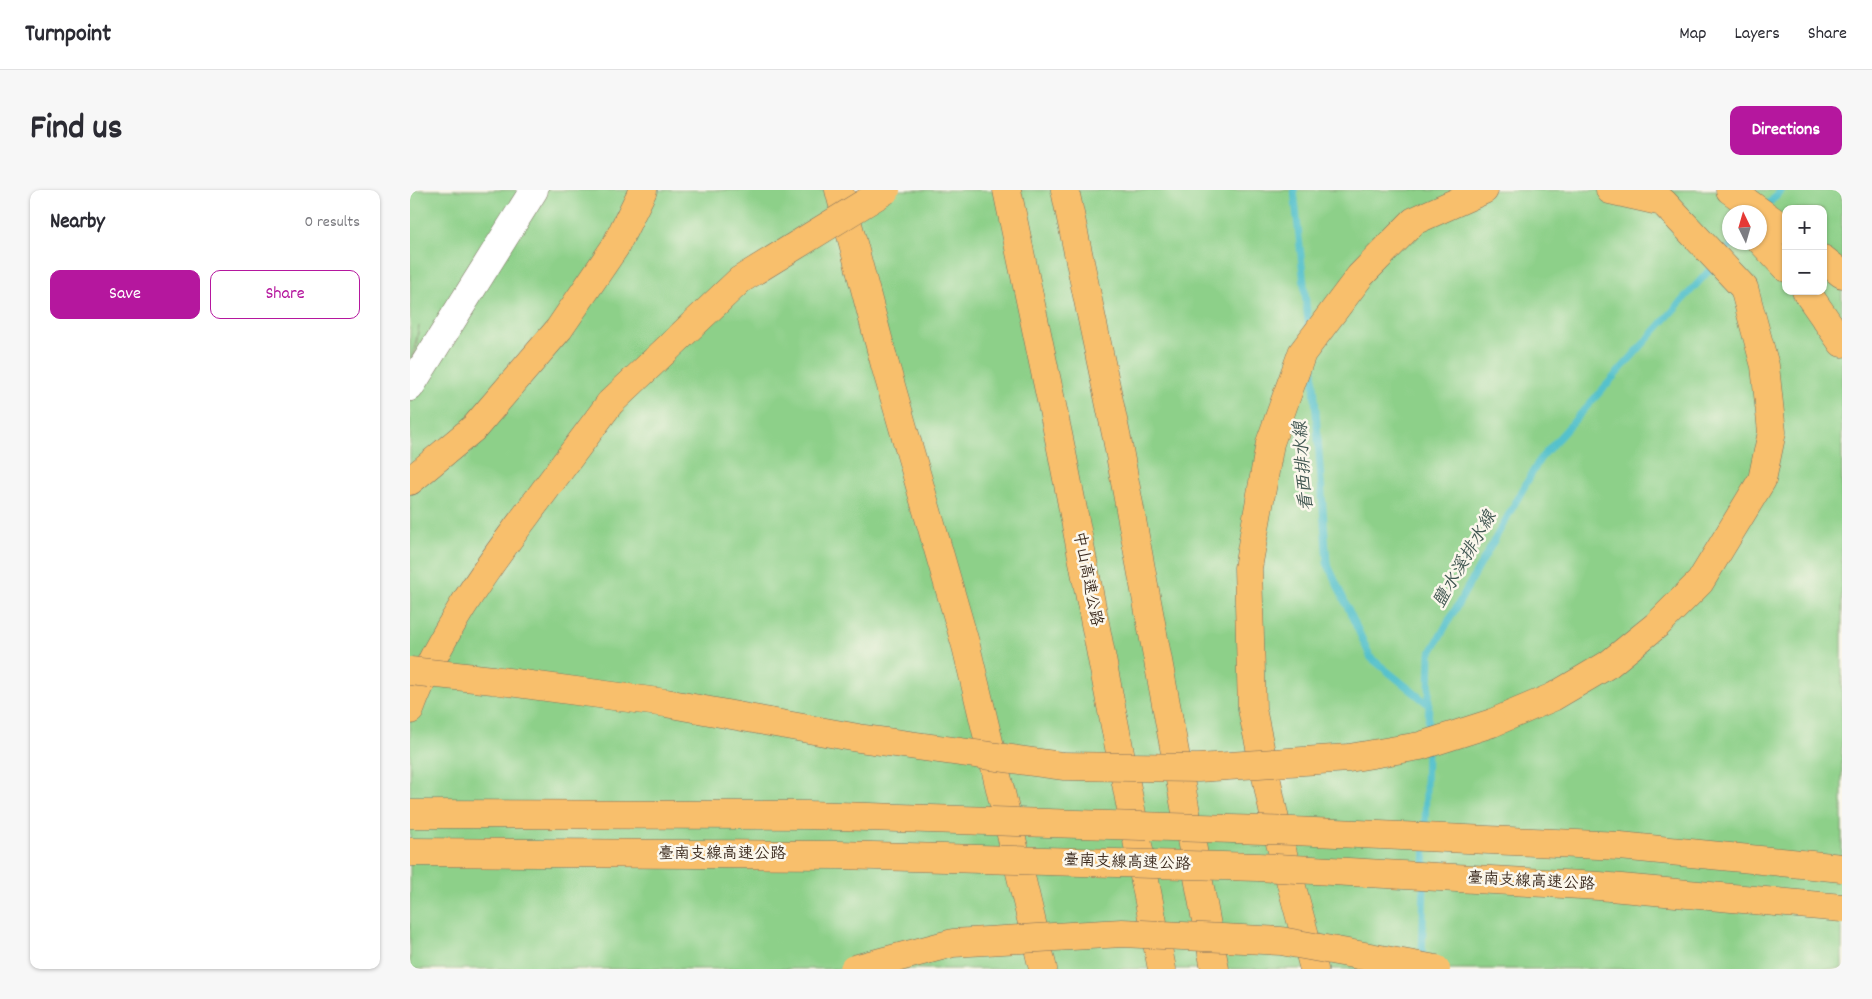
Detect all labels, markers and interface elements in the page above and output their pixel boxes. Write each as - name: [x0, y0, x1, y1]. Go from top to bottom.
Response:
- text: Turnpoint: [25, 18, 111, 52]
- text: Map: [1679, 22, 1706, 47]
- text: Layers: [1734, 22, 1780, 47]
- text: Share: [1808, 22, 1847, 47]
- text: Find us: [30, 105, 122, 155]
- button: Directions: [1730, 106, 1842, 155]
- north arrow: [1722, 205, 1767, 250]
- map controls: [1782, 205, 1827, 295]
- button: +: [1782, 205, 1827, 250]
- text: Nearby: [50, 208, 105, 238]
- text: 0 results: [305, 211, 360, 234]
- button: −: [1782, 250, 1827, 295]
- button: Save: [50, 270, 200, 319]
- button: Share: [210, 270, 360, 319]
- water label: 看西排水線: [1289, 419, 1321, 512]
- water label: 鹽水溪排水線: [1428, 506, 1504, 613]
- street label: 中山高速公路: [1067, 530, 1107, 628]
- street label: 臺南支線高速公路: [658, 843, 786, 866]
- street label: 臺南支線高速公路: [1063, 849, 1191, 877]
- street label: 臺南支線高速公路: [1466, 867, 1596, 897]

